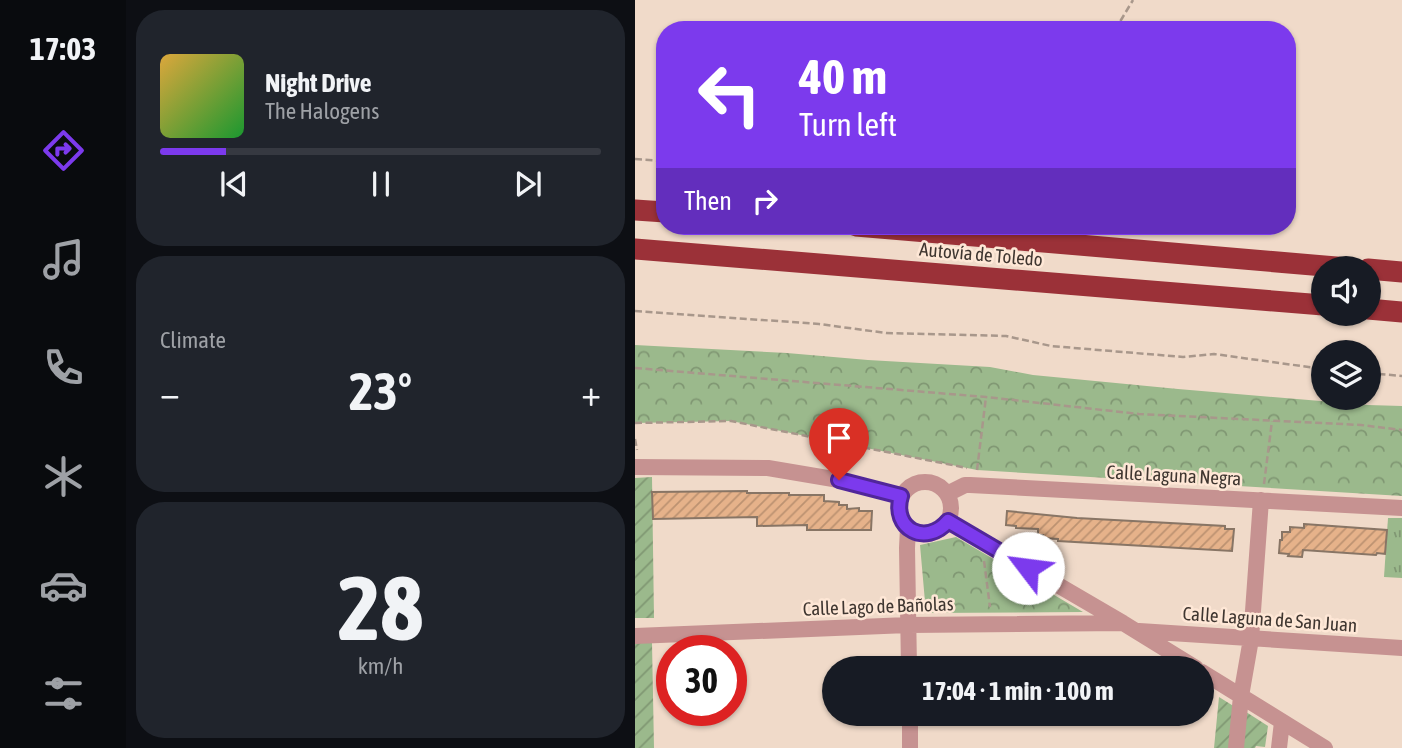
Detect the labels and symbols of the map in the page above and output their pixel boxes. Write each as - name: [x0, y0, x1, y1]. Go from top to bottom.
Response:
- street label: Autovía de Toledo: [918, 238, 1044, 270]
- pin: [809, 408, 869, 480]
- street label: Calle Laguna Negra: [1106, 460, 1242, 490]
- position arrow: [991, 531, 1065, 605]
- street label: Calle Lago de Bañolas: [802, 592, 954, 620]
- street label: Calle Laguna de San Juan: [1182, 602, 1358, 636]
- speed limit sign: 30: [656, 635, 747, 726]

